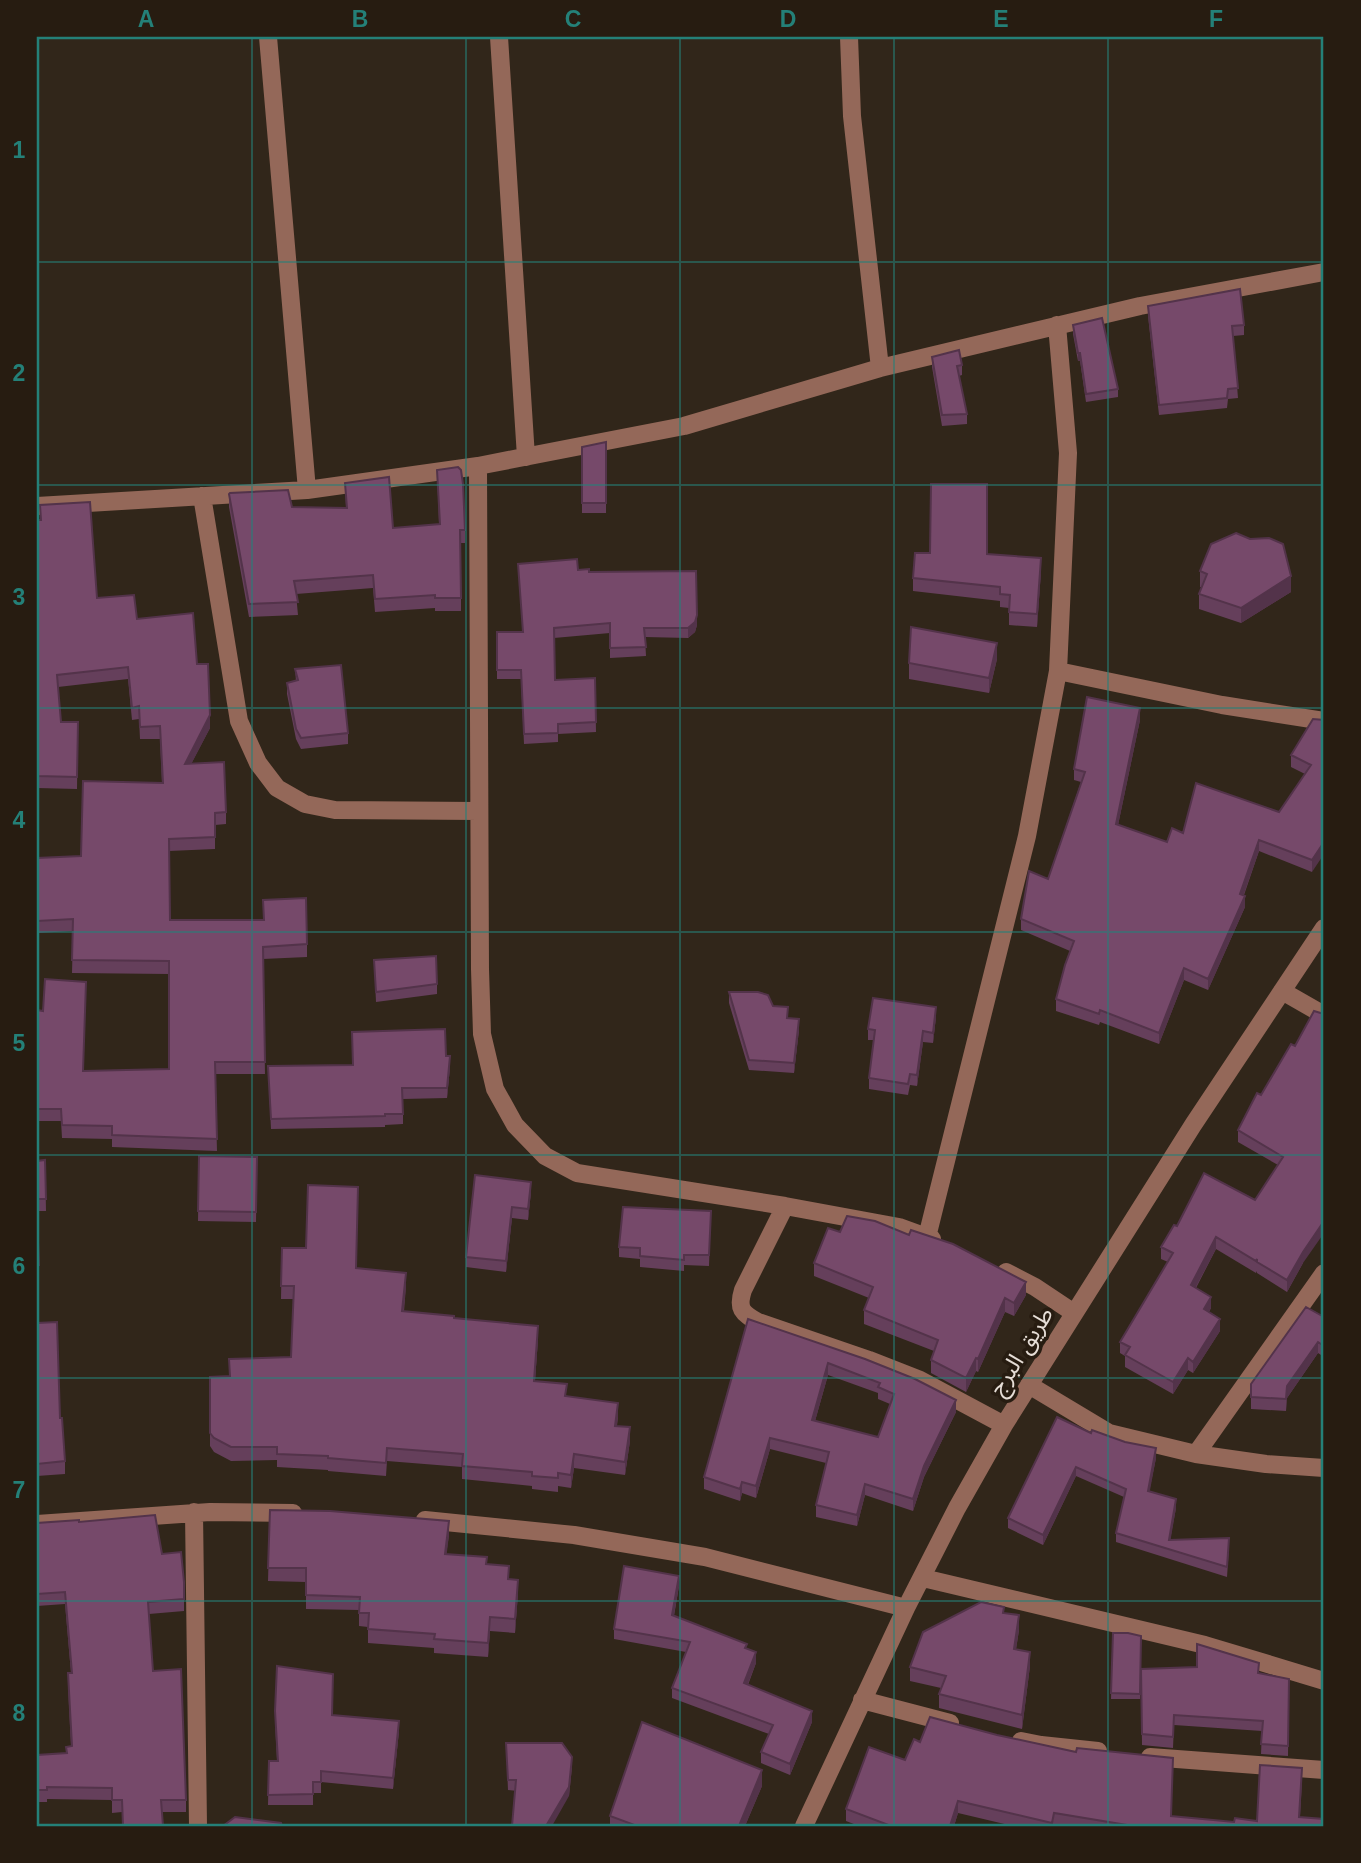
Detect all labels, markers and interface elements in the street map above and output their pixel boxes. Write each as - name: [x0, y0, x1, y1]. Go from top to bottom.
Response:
- text: A: [138, 6, 154, 32]
- text: B: [352, 6, 368, 32]
- text: C: [565, 6, 581, 32]
- text: D: [780, 6, 796, 32]
- text: E: [993, 6, 1009, 32]
- text: F: [1209, 6, 1223, 32]
- text: 1: [13, 137, 26, 163]
- text: 2: [13, 360, 25, 386]
- text: 3: [13, 584, 25, 610]
- text: 4: [13, 807, 26, 833]
- text: 5: [13, 1030, 26, 1056]
- text: 6: [13, 1253, 25, 1279]
- street label: طريق البرج: [984, 1302, 1062, 1402]
- text: 7: [13, 1477, 25, 1503]
- text: 8: [13, 1700, 26, 1726]

